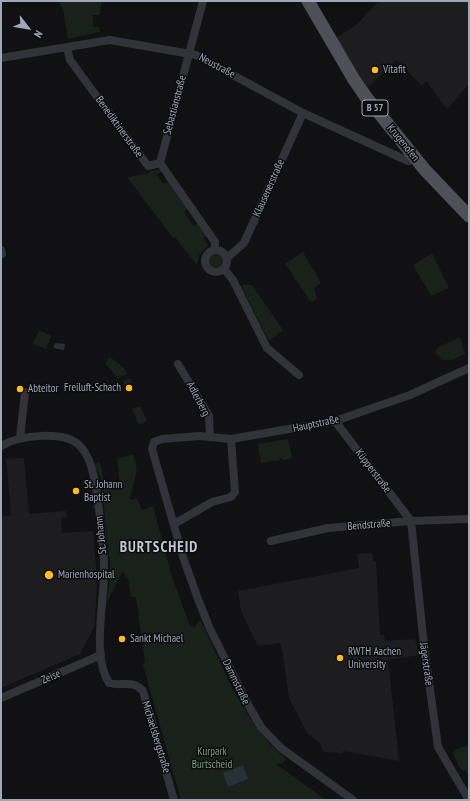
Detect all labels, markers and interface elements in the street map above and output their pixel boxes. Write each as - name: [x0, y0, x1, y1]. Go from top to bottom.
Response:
- north arrow: [8, 8, 48, 48]
- text: N: [31, 28, 46, 40]
- street label: Neustraße: [197, 51, 237, 81]
- place label: Vitafit: [383, 63, 406, 77]
- marker: Vitafit: [370, 65, 380, 75]
- street label: Sebastianstraße: [161, 74, 189, 136]
- street label: Benediktinerstraße: [92, 94, 146, 160]
- road number: B 57: [362, 100, 388, 116]
- street label: Krugenofen: [384, 122, 422, 164]
- street label: Klausenerstraße: [250, 157, 288, 219]
- street label: Adlerberg: [183, 379, 213, 419]
- place label: Freiluft-Schach: [64, 381, 121, 395]
- place label: Abteitor: [28, 382, 59, 396]
- marker: Freiluft-Schach: [124, 383, 134, 393]
- marker: Abteitor: [15, 384, 25, 394]
- street label: Hauptstraße: [292, 413, 340, 435]
- street label: Küpperstraße: [352, 447, 394, 495]
- place label: St. Johann Baptist: [84, 478, 122, 504]
- marker: St. Johann Baptist: [71, 486, 81, 496]
- street label: St. Johann: [92, 515, 110, 555]
- street label: Bendstraße: [347, 517, 391, 533]
- district label: BURTSCHEID: [120, 539, 198, 557]
- place label: Marienhospital: [58, 568, 115, 582]
- marker: Marienhospital: [43, 569, 55, 581]
- place label: Sankt Michael: [130, 632, 183, 646]
- marker: Sankt Michael: [117, 634, 127, 644]
- street label: Jägerstraße: [416, 642, 436, 686]
- place label: RWTH Aachen University: [348, 645, 401, 671]
- marker: RWTH Aachen University: [335, 653, 345, 663]
- street label: Dammstraße: [219, 657, 253, 707]
- street label: Zeise: [39, 667, 63, 687]
- street label: Michaelsbergstraße: [139, 699, 173, 775]
- park label: Kurpark Burtscheid: [192, 745, 232, 771]

